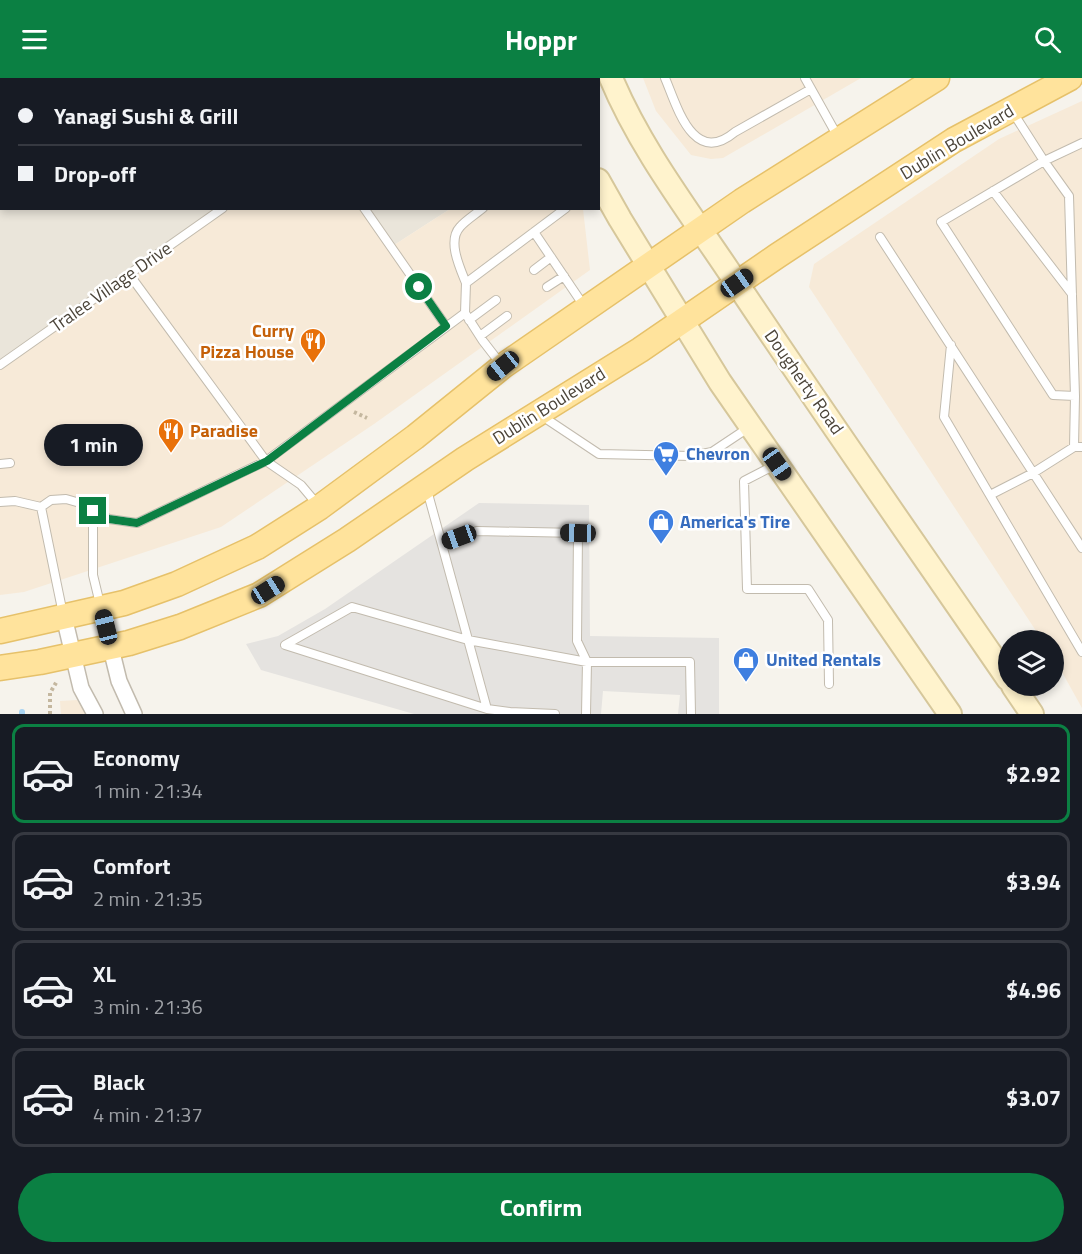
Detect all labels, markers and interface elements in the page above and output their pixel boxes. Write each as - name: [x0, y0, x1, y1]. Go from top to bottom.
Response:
- text: Hoppr: [505, 19, 577, 60]
- icon: menu: [18, 23, 51, 56]
- icon: search: [1031, 23, 1064, 56]
- street label: Dublin Boulevard: [895, 97, 1019, 186]
- text: Yanagi Sushi & Grill: [54, 99, 238, 133]
- text: Drop-off: [54, 157, 136, 191]
- street label: Tralee Village Drive: [44, 235, 177, 339]
- car: [717, 265, 757, 301]
- route start: [405, 273, 432, 300]
- place label: Curry Pizza House: [200, 317, 294, 365]
- street label: Dougherty Road: [758, 324, 851, 440]
- restaurant icon: Curry Pizza House: [298, 326, 328, 364]
- car: [483, 348, 523, 384]
- street label: Dublin Boulevard: [487, 360, 610, 451]
- restaurant icon: Paradise: [156, 416, 186, 454]
- place label: Paradise: [190, 417, 258, 444]
- callout: 1 min: [44, 424, 142, 466]
- text: 1 min: [69, 429, 118, 460]
- supermarket icon: Chevron: [651, 439, 681, 477]
- place label: Chevron: [686, 440, 750, 467]
- car: [759, 444, 795, 484]
- route end: [79, 497, 106, 524]
- shop icon: America's Tire: [646, 507, 676, 545]
- place label: America's Tire: [680, 508, 790, 535]
- car: [439, 522, 479, 552]
- car: [560, 524, 596, 542]
- car: [248, 573, 288, 607]
- car: [93, 607, 119, 647]
- map controls: [998, 630, 1064, 696]
- button: layers: [998, 630, 1064, 696]
- shop icon: United Rentals: [731, 645, 761, 683]
- place label: United Rentals: [766, 646, 881, 673]
- text: Economy: [93, 741, 180, 775]
- icon: car: [21, 747, 75, 801]
- text: $2.92: [1006, 757, 1061, 791]
- text: 1 min · 21:34: [93, 775, 203, 806]
- text: Comfort: [93, 849, 171, 883]
- icon: car: [21, 855, 75, 909]
- text: $3.94: [1006, 865, 1061, 899]
- text: 2 min · 21:35: [93, 883, 203, 914]
- text: XL: [93, 957, 116, 991]
- icon: car: [21, 963, 75, 1017]
- text: $4.96: [1006, 973, 1061, 1007]
- text: 3 min · 21:36: [93, 991, 203, 1022]
- text: Black: [93, 1065, 145, 1099]
- icon: car: [21, 1071, 75, 1125]
- text: $3.07: [1006, 1081, 1061, 1115]
- text: 4 min · 21:37: [93, 1099, 203, 1130]
- button: Confirm: [18, 1173, 1064, 1242]

